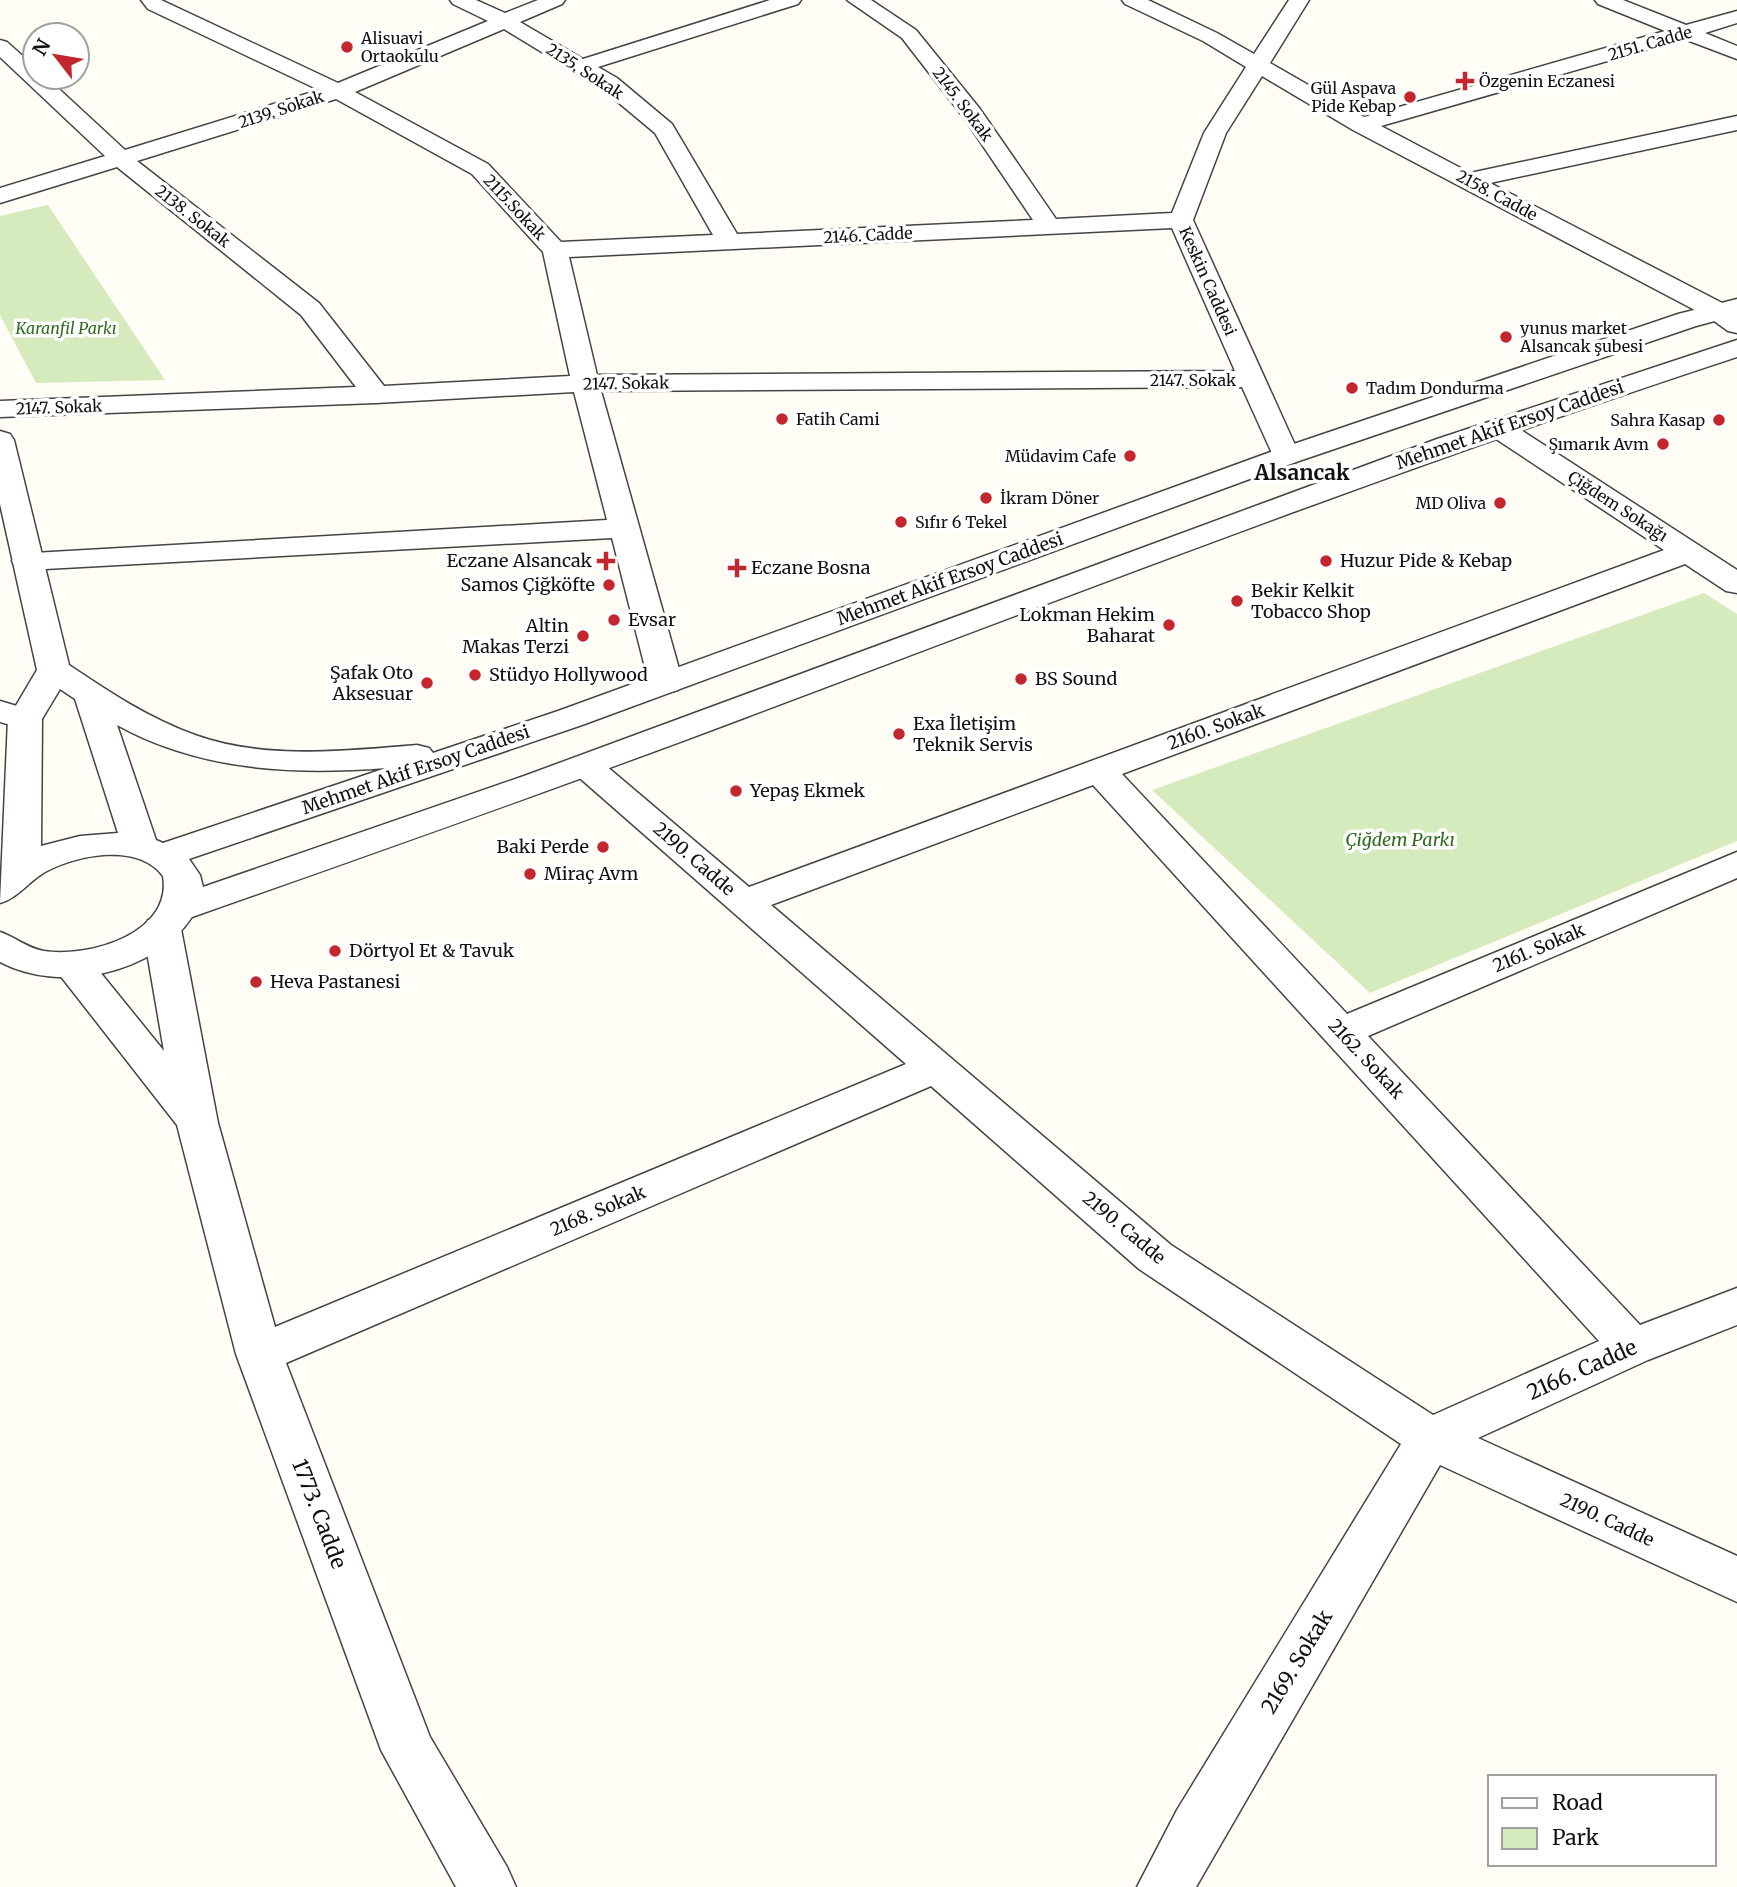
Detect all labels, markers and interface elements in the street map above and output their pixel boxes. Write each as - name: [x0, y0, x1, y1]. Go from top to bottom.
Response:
- north arrow: [21, 21, 91, 91]
- street label: 2151. Cadde: [1606, 21, 1694, 65]
- place label: Alisuavi Ortaokulu: [360, 28, 439, 66]
- text: N: [27, 35, 56, 60]
- marker: Alisuavi Ortaokulu: [339, 39, 355, 55]
- street label: 2135. Sokak: [543, 39, 628, 104]
- street label: 2145. Sokak: [929, 63, 998, 146]
- place label: Özgenin Eczanesi: [1479, 71, 1615, 91]
- marker: Özgenin Eczanesi: [1457, 73, 1473, 89]
- place label: Gül Aspava Pide Kebap: [1311, 78, 1396, 116]
- street label: 2139. Sokak: [236, 86, 327, 132]
- marker: Gül Aspava Pide Kebap: [1402, 89, 1418, 105]
- street label: 2158. Cadde: [1453, 165, 1541, 225]
- street label: 2115.Sokak: [480, 170, 551, 245]
- street label: 2138. Sokak: [152, 181, 235, 252]
- street label: 2146. Cadde: [823, 223, 913, 247]
- street label: Keskin Caddesi: [1175, 223, 1241, 339]
- park label: Karanfil Parkı: [14, 318, 117, 338]
- place label: yunus market Alsancak şubesi: [1519, 318, 1643, 356]
- marker: yunus market Alsancak şubesi: [1498, 329, 1514, 345]
- street label: 2147. Sokak: [1150, 370, 1237, 390]
- street label: 2147. Sokak: [583, 372, 670, 394]
- street label: Mehmet Akif Ersoy Caddesi: [1393, 375, 1627, 474]
- place label: Tadım Dondurma: [1366, 378, 1504, 398]
- marker: Tadım Dondurma: [1344, 380, 1360, 396]
- street label: 2147. Sokak: [15, 395, 103, 419]
- place label: Fatih Cami: [796, 409, 880, 429]
- place label: Sahra Kasap: [1610, 410, 1705, 430]
- marker: Fatih Cami: [774, 411, 790, 427]
- marker: Sahra Kasap: [1711, 412, 1727, 428]
- place label: Şımarık Avm: [1549, 434, 1649, 454]
- marker: Şımarık Avm: [1655, 436, 1671, 452]
- place label: Müdavim Cafe: [1005, 446, 1116, 466]
- marker: Müdavim Cafe: [1122, 448, 1138, 464]
- district label: Alsancak: [1253, 459, 1350, 486]
- street label: Çiğdem Sokağı: [1564, 466, 1672, 546]
- place label: İkram Döner: [1000, 488, 1099, 508]
- marker: İkram Döner: [978, 490, 994, 506]
- place label: MD Oliva: [1415, 493, 1486, 513]
- marker: MD Oliva: [1492, 495, 1508, 511]
- place label: Sıfır 6 Tekel: [915, 512, 1007, 532]
- marker: Sıfır 6 Tekel: [893, 514, 909, 530]
- street label: Mehmet Akif Ersoy Caddesi: [833, 527, 1066, 630]
- place label: Eczane Alsancak: [447, 549, 593, 572]
- place label: Huzur Pide & Kebap: [1340, 549, 1512, 572]
- marker: Eczane Alsancak: [598, 553, 614, 569]
- marker: Huzur Pide & Kebap: [1318, 553, 1334, 569]
- place label: Eczane Bosna: [751, 556, 871, 579]
- marker: Eczane Bosna: [729, 560, 745, 576]
- place label: Samos Çiğköfte: [461, 573, 595, 596]
- marker: Samos Çiğköfte: [601, 577, 617, 593]
- place label: Bekir Kelkit Tobacco Shop: [1251, 579, 1371, 623]
- marker: Bekir Kelkit Tobacco Shop: [1229, 593, 1245, 609]
- place label: Lokman Hekim Baharat: [1019, 603, 1155, 647]
- place label: Evsar: [628, 608, 676, 631]
- marker: Evsar: [606, 612, 622, 628]
- place label: Altin Makas Terzi: [462, 614, 569, 658]
- marker: Lokman Hekim Baharat: [1161, 617, 1177, 633]
- marker: Altin Makas Terzi: [575, 628, 591, 644]
- place label: Şafak Oto Aksesuar: [330, 661, 413, 705]
- place label: Stüdyo Hollywood: [489, 663, 648, 686]
- marker: Stüdyo Hollywood: [467, 667, 483, 683]
- place label: BS Sound: [1035, 667, 1118, 690]
- marker: BS Sound: [1013, 671, 1029, 687]
- marker: Şafak Oto Aksesuar: [419, 675, 435, 691]
- street label: 2160. Sokak: [1164, 698, 1268, 755]
- place label: Exa İletişim Teknik Servis: [913, 712, 1033, 756]
- street label: Mehmet Akif Ersoy Caddesi: [299, 720, 533, 819]
- marker: Exa İletişim Teknik Servis: [891, 726, 907, 742]
- place label: Yepaş Ekmek: [749, 779, 866, 802]
- marker: Yepaş Ekmek: [728, 783, 744, 799]
- street label: 2190. Cadde: [649, 817, 740, 900]
- park label: Çiğdem Parkı: [1345, 828, 1455, 851]
- place label: Baki Perde: [497, 835, 589, 858]
- marker: Baki Perde: [595, 839, 611, 855]
- place label: Miraç Avm: [544, 862, 639, 885]
- marker: Miraç Avm: [522, 866, 538, 882]
- street label: 2161. Sokak: [1489, 918, 1589, 977]
- place label: Dörtyol Et & Tavuk: [349, 939, 515, 962]
- marker: Dörtyol Et & Tavuk: [327, 943, 343, 959]
- place label: Heva Pastanesi: [270, 970, 401, 993]
- marker: Heva Pastanesi: [248, 974, 264, 990]
- street label: 2162. Sokak: [1324, 1014, 1410, 1104]
- street label: 2168. Sokak: [547, 1180, 650, 1241]
- street label: 2190. Cadde: [1078, 1186, 1170, 1269]
- street label: 2166. Cadde: [1523, 1333, 1641, 1406]
- street label: 1773. Cadde: [286, 1455, 353, 1572]
- street label: 2190. Cadde: [1557, 1488, 1658, 1551]
- street label: 2169. Sokak: [1255, 1604, 1339, 1719]
- legend: [1488, 1775, 1716, 1866]
- text: Road: [1552, 1789, 1603, 1816]
- text: Park: [1552, 1824, 1599, 1851]

